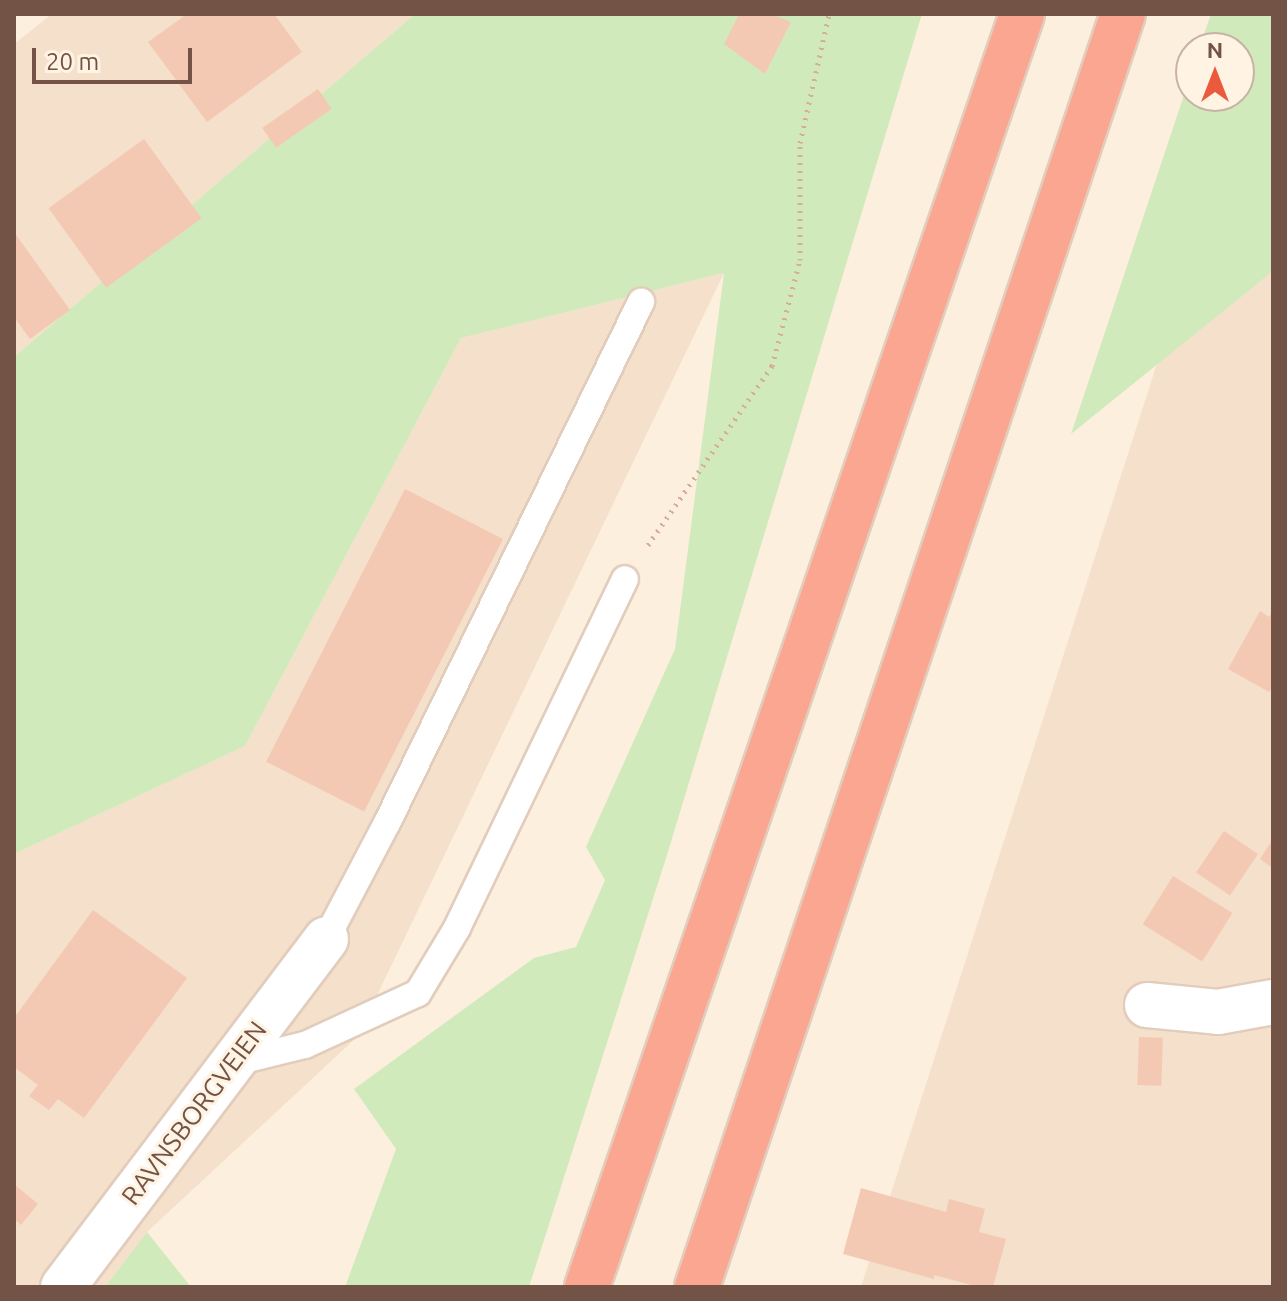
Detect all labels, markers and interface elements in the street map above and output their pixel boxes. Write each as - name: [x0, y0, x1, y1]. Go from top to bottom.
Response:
- scale bar: [36, 32, 196, 82]
- north arrow: [1175, 32, 1255, 112]
- text: N: [1207, 37, 1223, 62]
- text: 20 m: [46, 48, 99, 75]
- street label: RAVNSBORGVEIEN: [115, 1015, 273, 1211]

